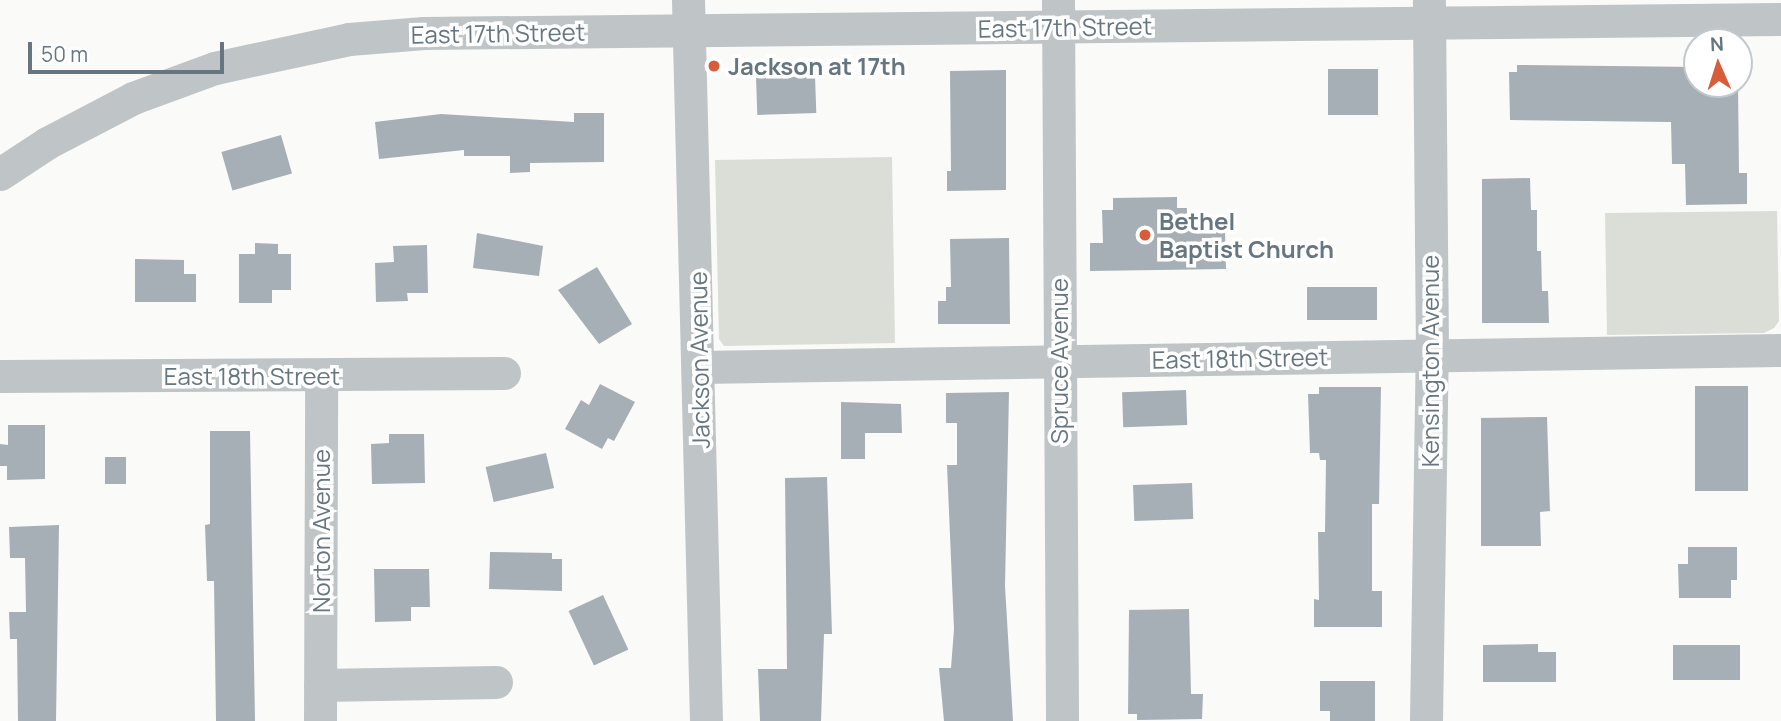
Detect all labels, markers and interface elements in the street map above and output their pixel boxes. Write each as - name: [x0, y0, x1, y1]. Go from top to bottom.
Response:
- street label: East 17th Street: [977, 11, 1153, 43]
- street label: East 17th Street: [410, 17, 586, 49]
- scale bar: [32, 28, 228, 72]
- north arrow: [1683, 28, 1753, 98]
- text: N: [1710, 31, 1725, 57]
- text: 50 m: [41, 40, 88, 68]
- place label: Jackson at 17th: [728, 52, 906, 80]
- marker: Jackson at 17th: [706, 58, 722, 74]
- place label: Bethel Baptist Church: [1159, 207, 1334, 263]
- marker: Bethel Baptist Church: [1137, 227, 1153, 243]
- street label: Kensington Avenue: [1416, 255, 1444, 467]
- street label: Jackson Avenue: [683, 271, 715, 449]
- street label: Spruce Avenue: [1045, 278, 1073, 444]
- street label: East 18th Street: [1152, 342, 1328, 374]
- street label: East 18th Street: [164, 362, 340, 390]
- street label: Norton Avenue: [307, 449, 335, 613]

